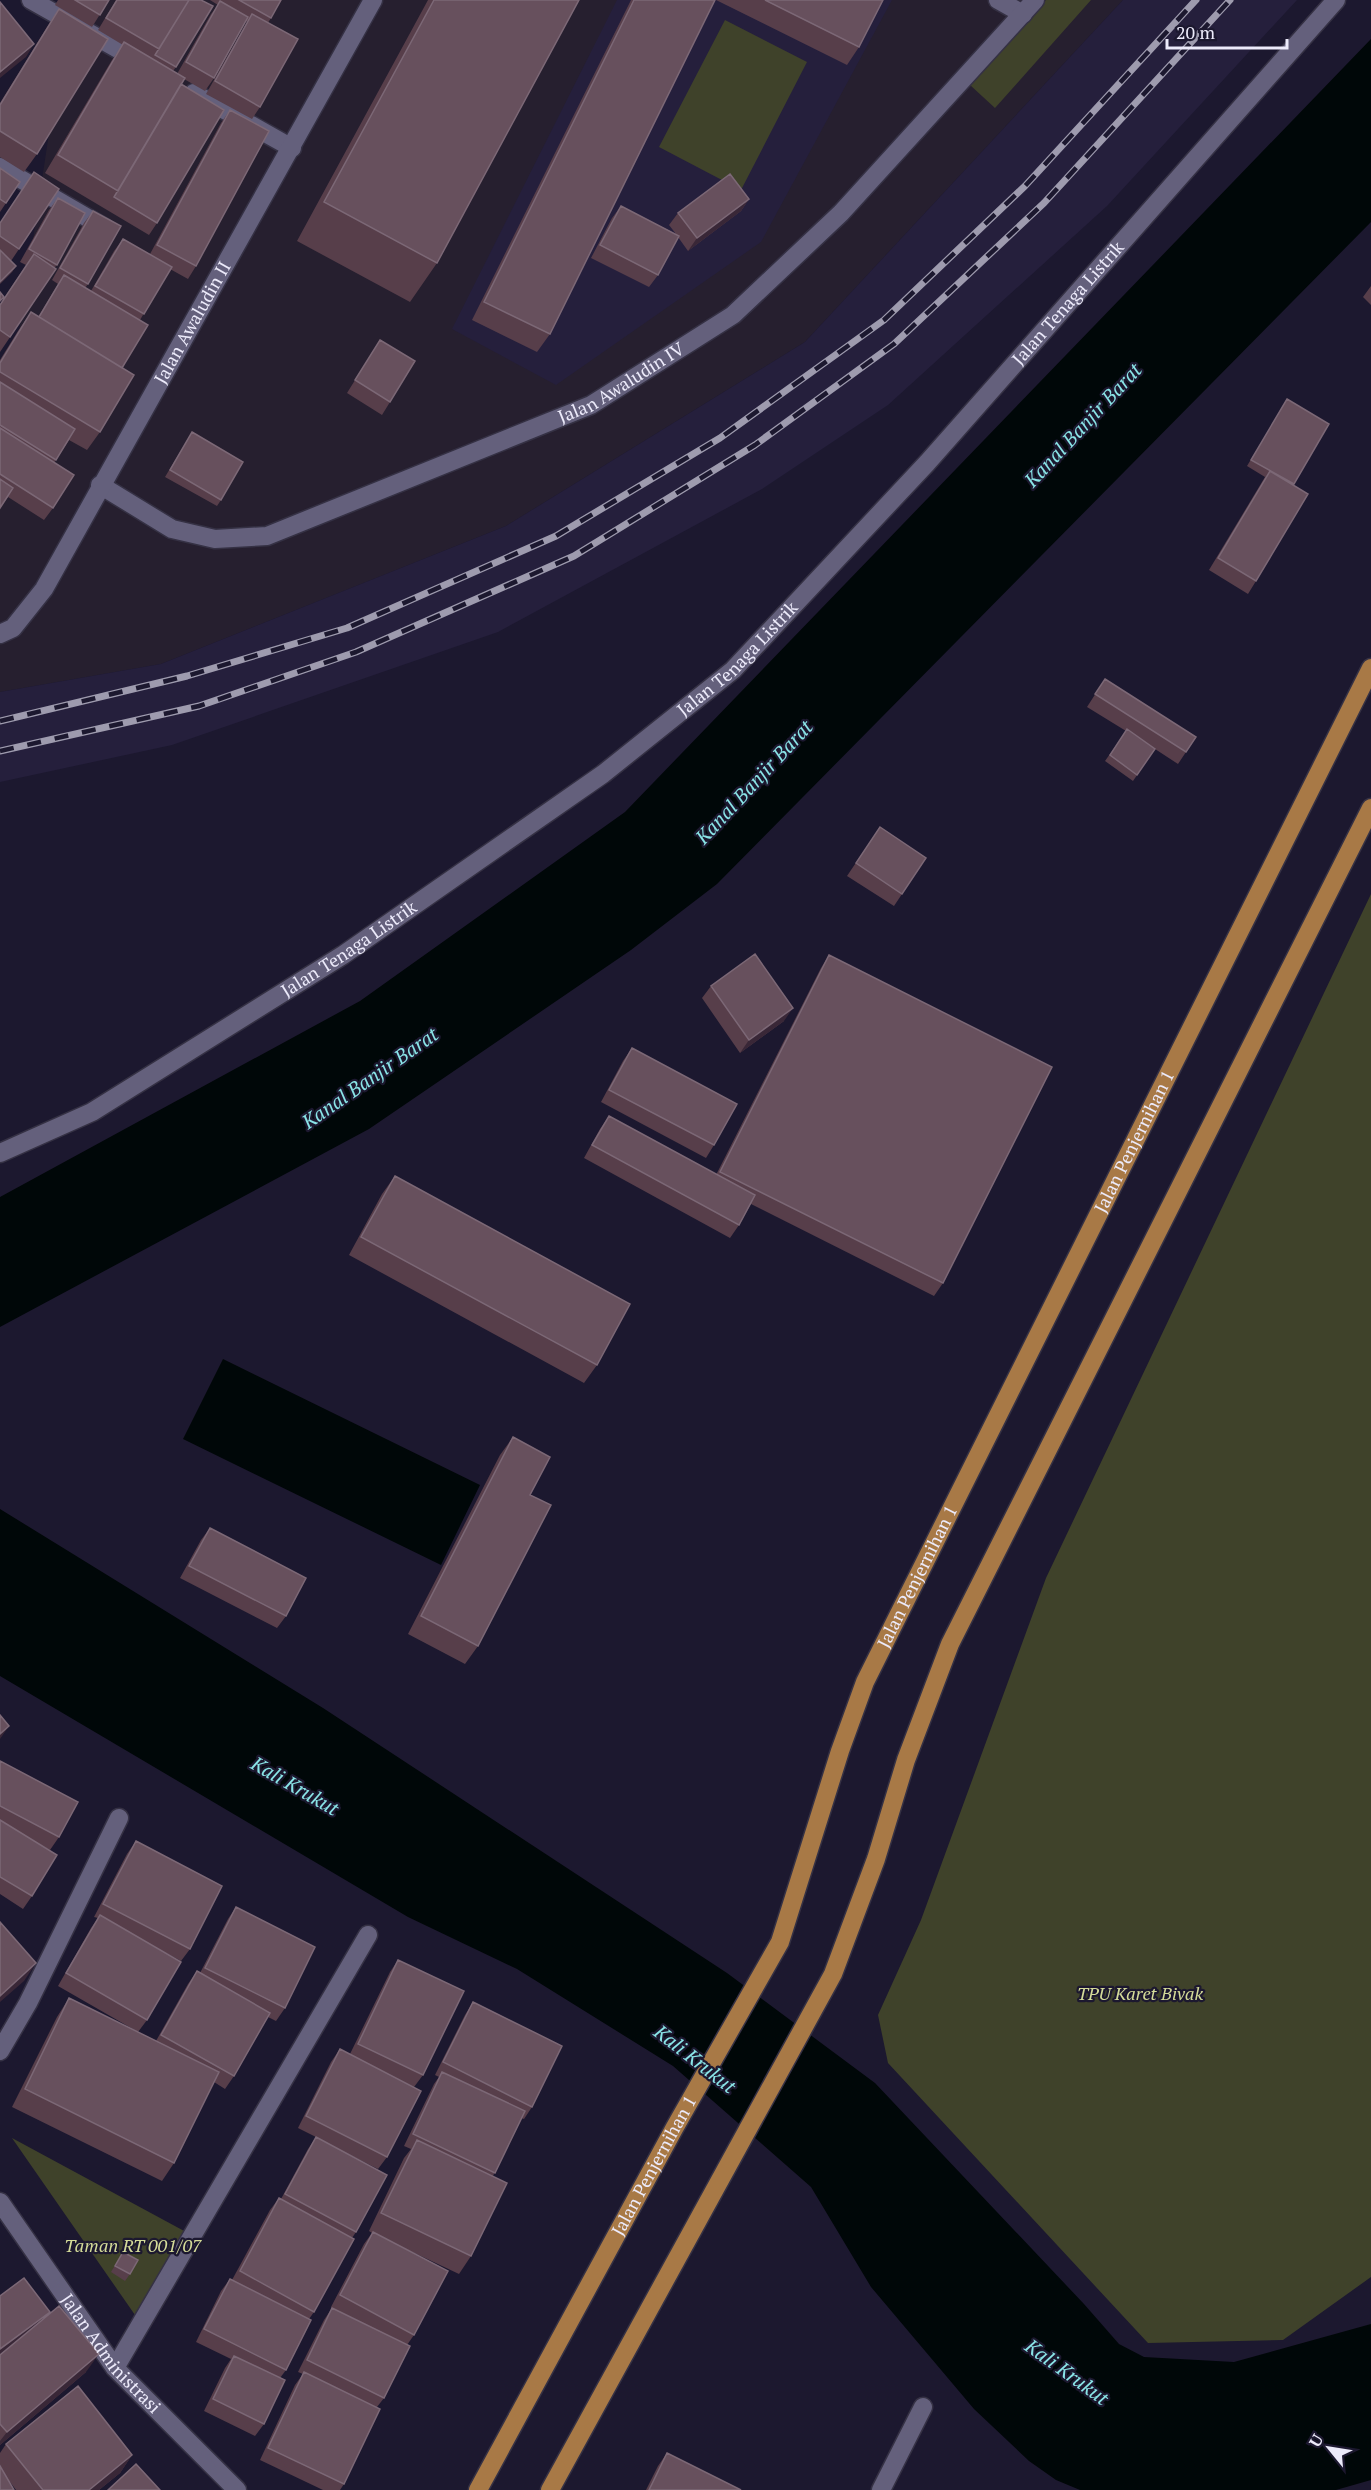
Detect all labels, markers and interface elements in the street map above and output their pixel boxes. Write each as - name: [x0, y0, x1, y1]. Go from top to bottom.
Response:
- scale bar: [1167, 12, 1287, 50]
- text: 20 m: [1176, 20, 1216, 44]
- street label: Jalan Tenaga Listrik: [1006, 235, 1129, 370]
- street label: Jalan Awaludin II: [148, 257, 236, 388]
- street label: Jalan Awaludin IV: [554, 336, 689, 428]
- water label: Kanal Banjir Barat: [1017, 356, 1148, 493]
- street label: Jalan Tenaga Listrik: [672, 595, 803, 721]
- water label: Kanal Banjir Barat: [688, 713, 819, 850]
- street label: Jalan Tenaga Listrik: [276, 894, 421, 1002]
- water label: Kanal Banjir Barat: [295, 1020, 444, 1135]
- street label: Jalan Penjernihan 1: [1088, 1066, 1179, 1217]
- street label: Jalan Penjernihan 1: [871, 1501, 962, 1652]
- water label: Kali Krukut: [246, 1749, 345, 1822]
- park label: TPU Karet Bivak: [1077, 1981, 1203, 2005]
- water label: Kali Krukut: [648, 2017, 743, 2100]
- street label: Jalan Penjernihan 1: [605, 2091, 701, 2240]
- park label: Taman RT 001/07: [64, 2233, 202, 2257]
- street label: Jalan Administrasi: [56, 2288, 167, 2418]
- water label: Kali Krukut: [1019, 2332, 1116, 2412]
- north arrow: [1299, 2418, 1359, 2478]
- text: U: [1304, 2430, 1329, 2451]

